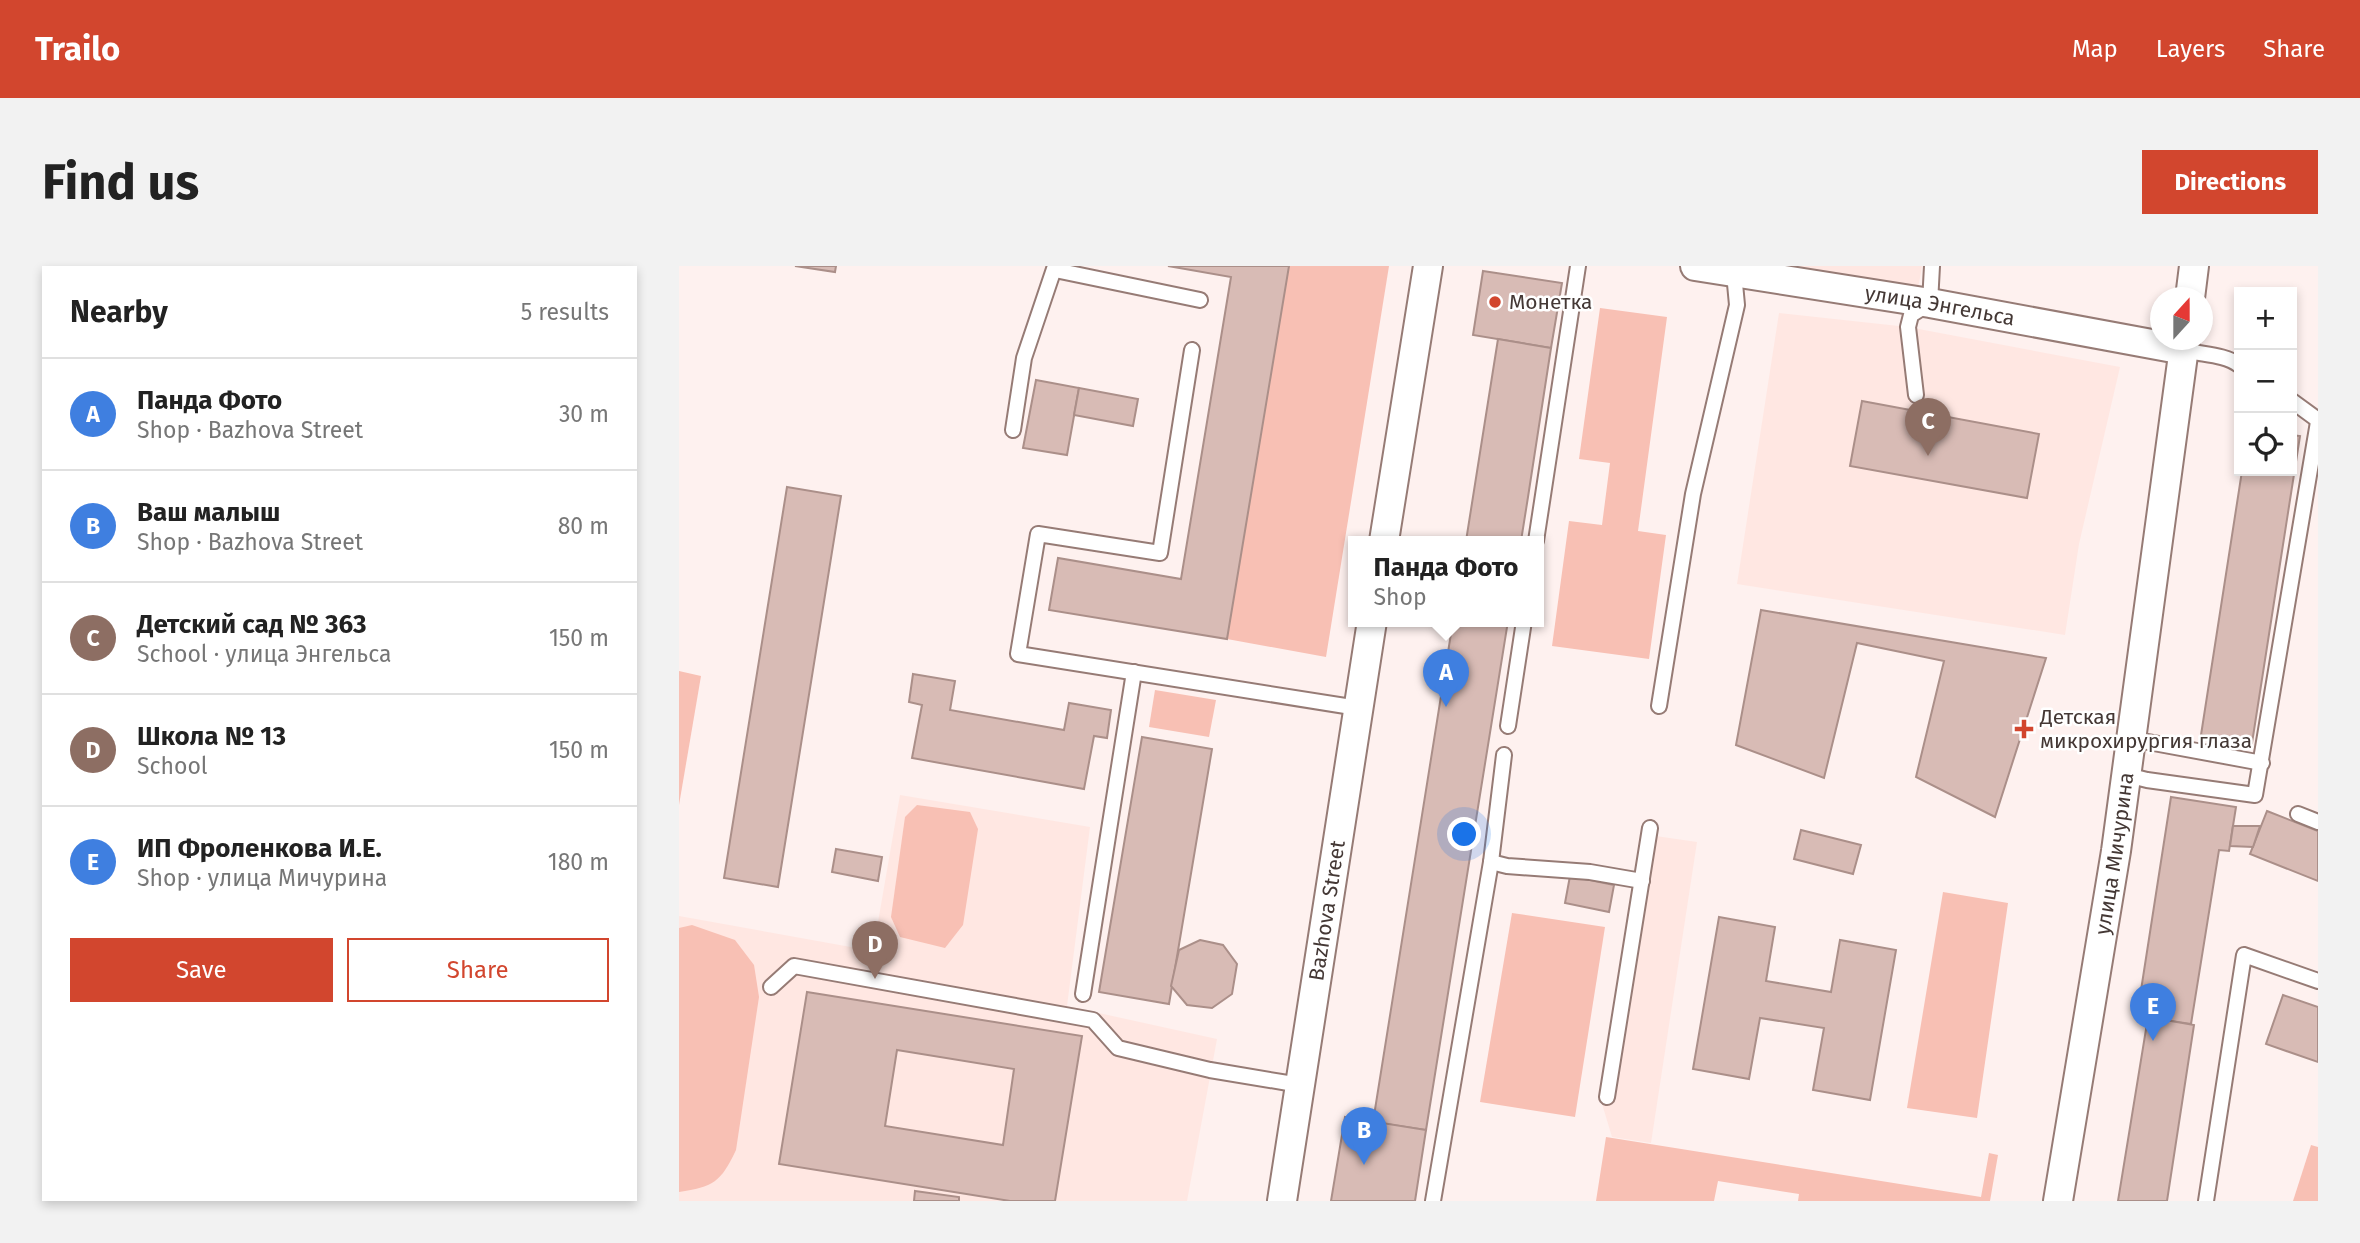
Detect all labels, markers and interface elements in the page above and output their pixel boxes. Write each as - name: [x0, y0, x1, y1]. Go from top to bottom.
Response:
- text: Trailo: [35, 29, 120, 69]
- text: Map: [2072, 35, 2118, 63]
- text: Layers: [2156, 35, 2225, 63]
- text: Share: [2263, 35, 2325, 63]
- button: Directions: [2142, 150, 2318, 214]
- text: Find us: [42, 153, 199, 212]
- street label: улица Энгельса: [1863, 280, 2017, 331]
- north arrow: [2150, 287, 2213, 350]
- map controls: [2234, 287, 2297, 476]
- button: +: [2234, 287, 2297, 350]
- place label: Монетка: [1509, 289, 1592, 315]
- text: Nearby: [70, 294, 168, 330]
- marker: Монетка: [1487, 294, 1503, 310]
- text: 5 results: [521, 298, 609, 326]
- button: −: [2234, 350, 2297, 413]
- text: Панда Фото: [137, 385, 282, 416]
- pin: C: [1905, 398, 1951, 456]
- text: A: [86, 400, 100, 428]
- text: 30 m: [559, 400, 609, 428]
- button: locate: [2234, 413, 2297, 476]
- text: Shop · Bazhova Street: [137, 416, 363, 444]
- text: Ваш малыш: [137, 497, 280, 528]
- text: B: [86, 512, 100, 540]
- text: 80 m: [558, 512, 609, 540]
- text: Shop · Bazhova Street: [137, 528, 363, 556]
- popup: [1348, 536, 1544, 627]
- text: Панда Фото: [1373, 552, 1519, 583]
- text: Shop: [1373, 583, 1427, 611]
- text: Детский сад № 363: [137, 609, 366, 640]
- text: C: [86, 624, 100, 652]
- text: 150 m: [549, 624, 609, 652]
- text: School · улица Энгельса: [137, 640, 391, 668]
- pin: A: [1423, 649, 1469, 707]
- place label: Детская микрохирургия глаза: [2039, 704, 2252, 754]
- marker: Детская микрохирургия глаза: [2014, 719, 2034, 739]
- text: Школа № 13: [137, 721, 286, 752]
- text: D: [86, 736, 100, 764]
- text: 150 m: [549, 736, 609, 764]
- text: School: [137, 752, 208, 780]
- street label: улица Мичурина: [2089, 771, 2139, 937]
- your location: [1447, 817, 1481, 851]
- text: ИП Фроленкова И.Е.: [137, 833, 382, 864]
- street label: Bazhova Street: [1303, 838, 1351, 983]
- text: E: [87, 848, 99, 876]
- text: 180 m: [548, 848, 609, 876]
- text: Shop · улица Мичурина: [137, 864, 387, 892]
- pin: D: [852, 921, 898, 979]
- button: Save: [70, 938, 333, 1002]
- button: Share: [347, 938, 609, 1002]
- pin: E: [2130, 983, 2176, 1041]
- pin: B: [1341, 1107, 1387, 1165]

